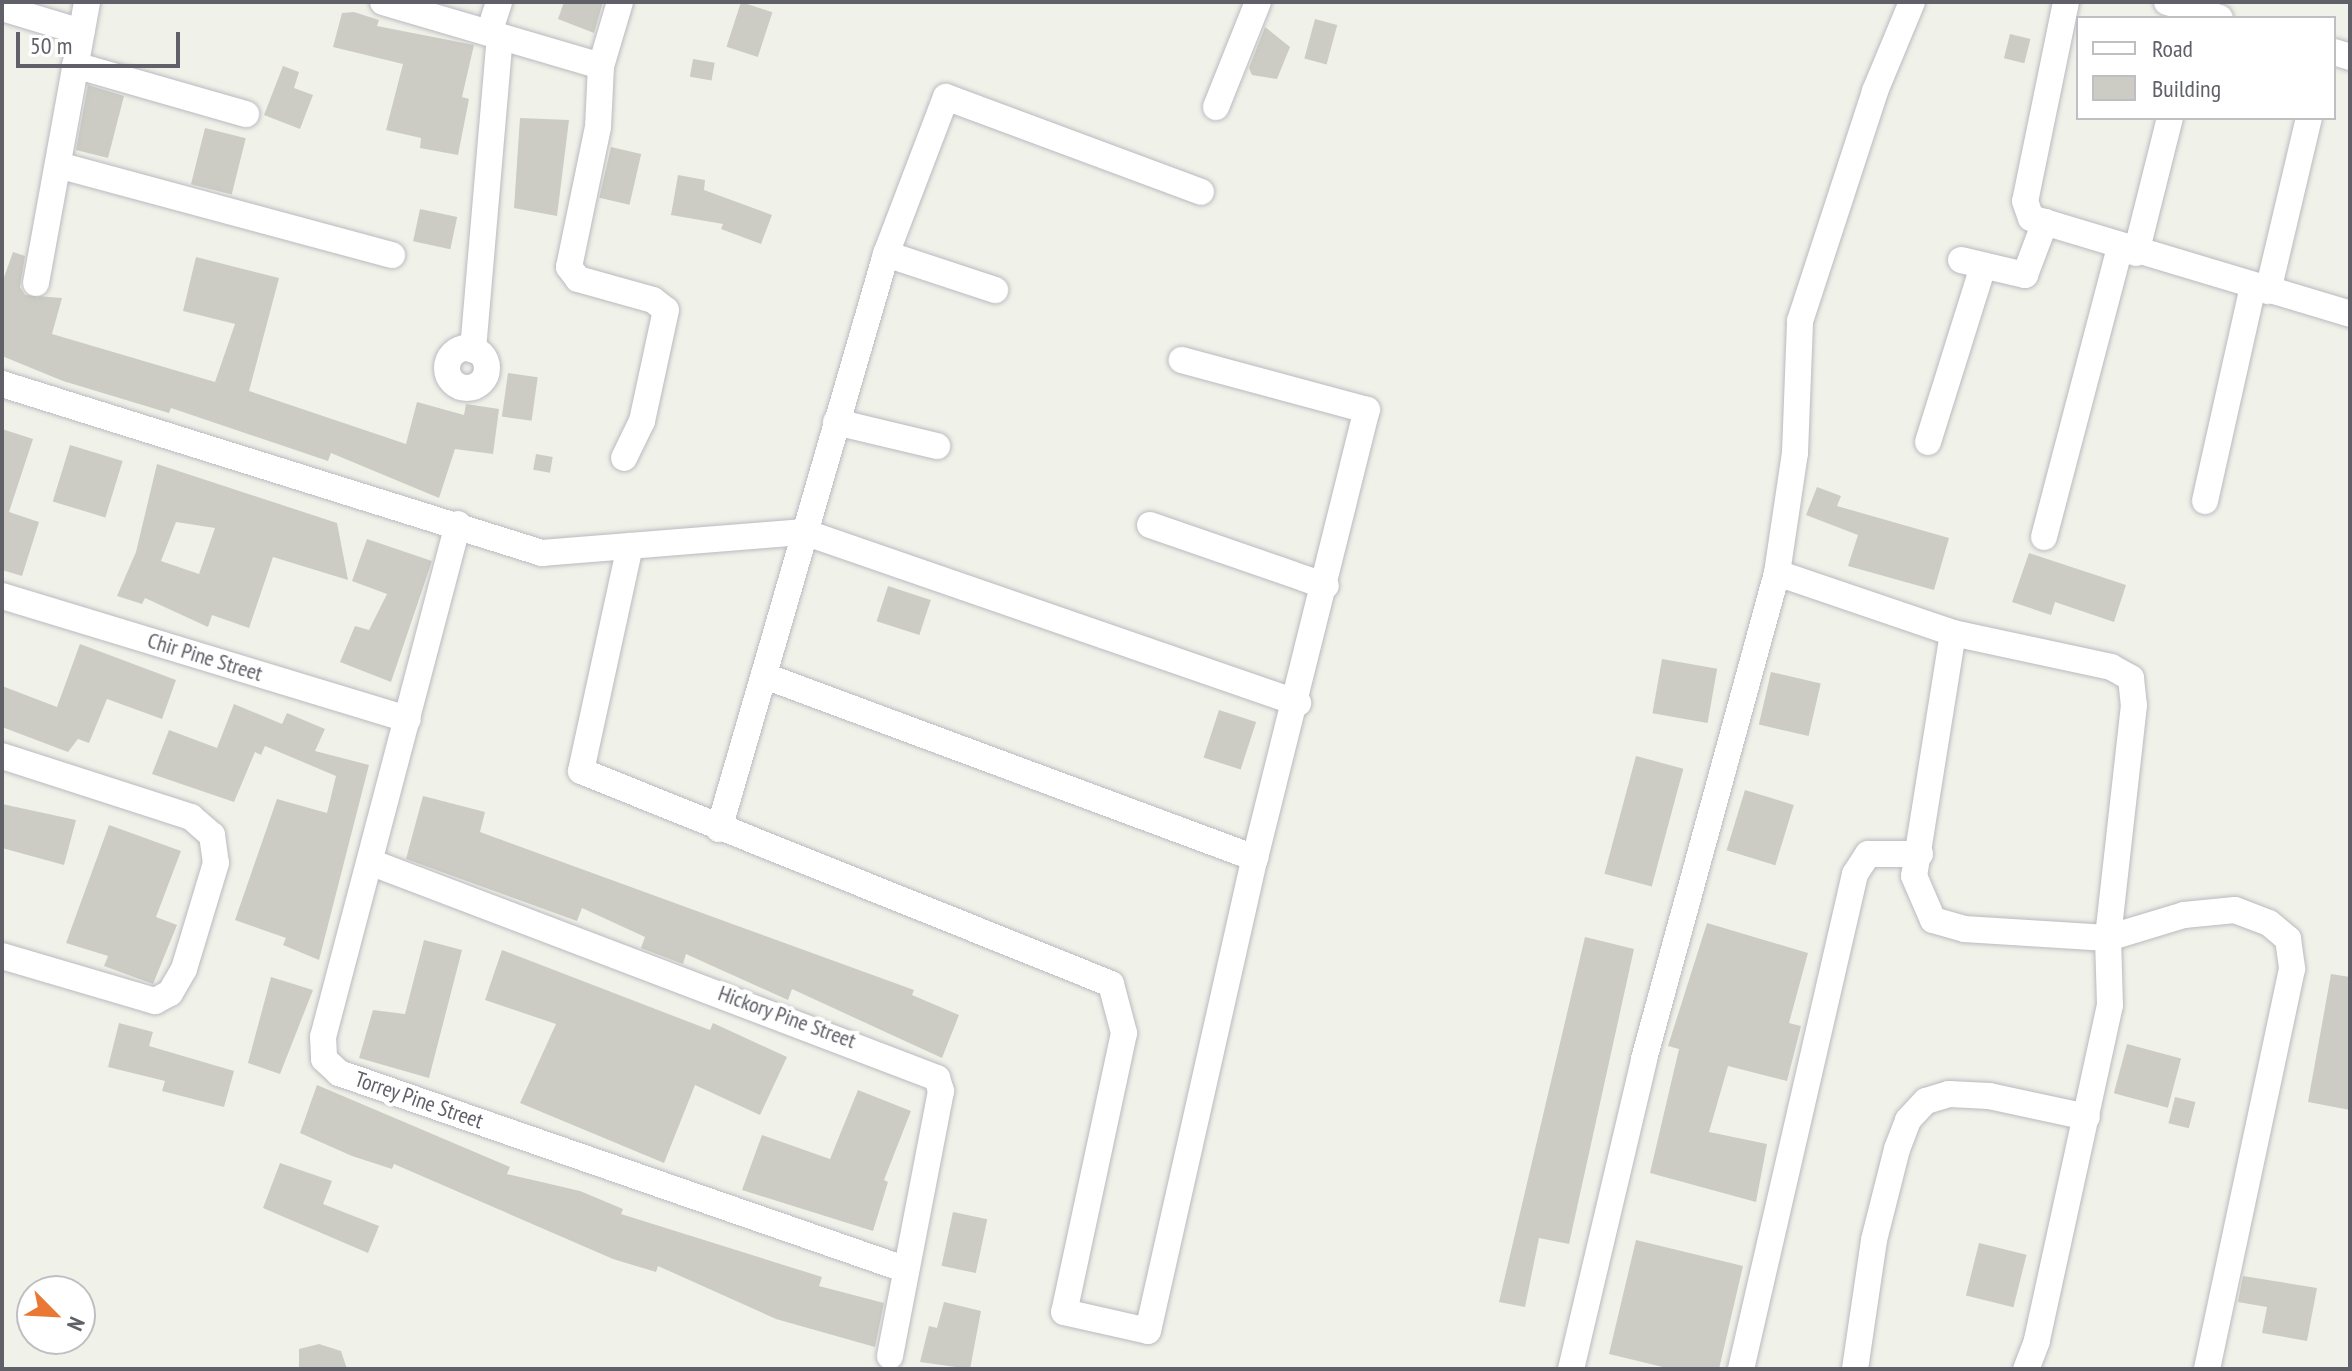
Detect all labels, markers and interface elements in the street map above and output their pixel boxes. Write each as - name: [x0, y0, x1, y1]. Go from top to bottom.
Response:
- scale bar: [20, 16, 184, 66]
- legend: [2076, 16, 2336, 120]
- text: 50 m: [30, 30, 72, 61]
- text: Road: [2152, 33, 2193, 64]
- text: Building: [2152, 73, 2221, 104]
- street label: Chir Pine Street: [144, 627, 266, 687]
- street label: Hickory Pine Street: [714, 980, 860, 1054]
- street label: Torrey Pine Street: [351, 1066, 487, 1134]
- north arrow: [16, 1275, 96, 1355]
- text: N: [61, 1313, 91, 1335]

